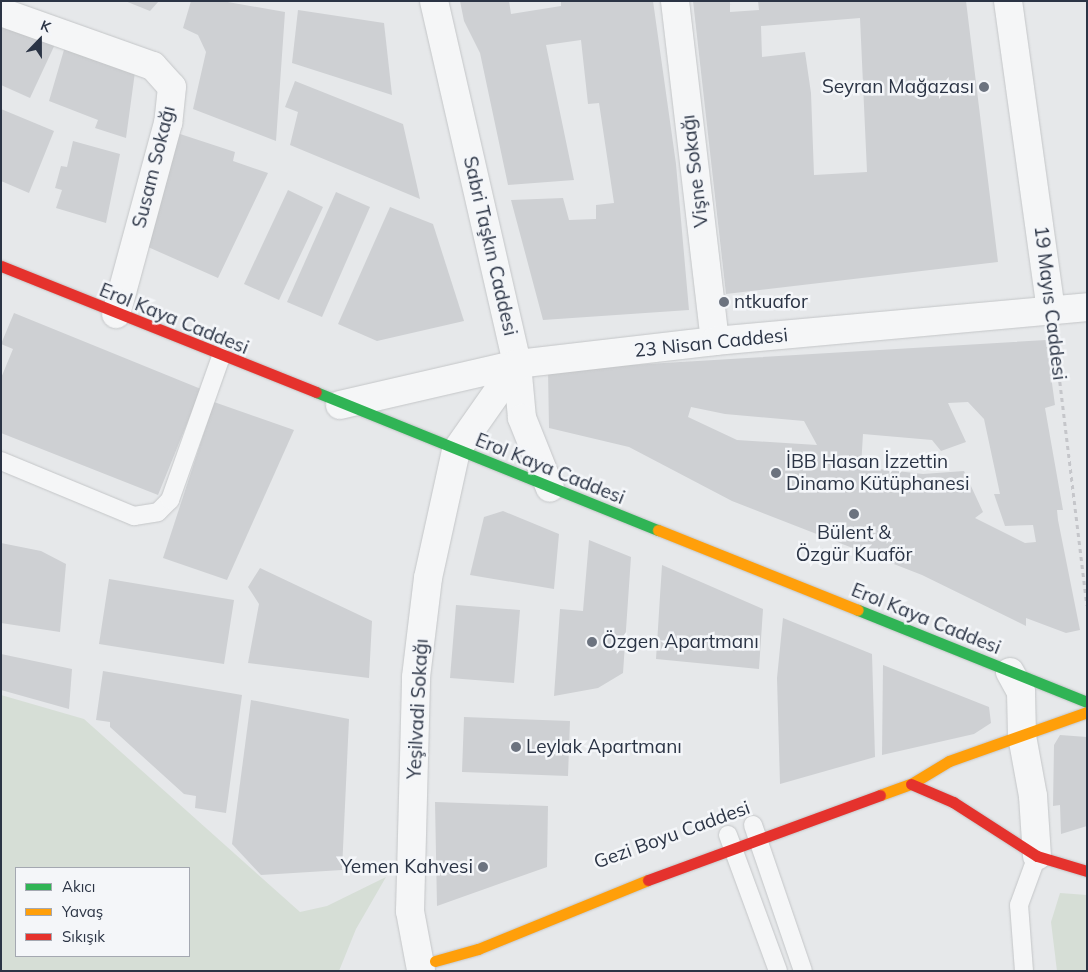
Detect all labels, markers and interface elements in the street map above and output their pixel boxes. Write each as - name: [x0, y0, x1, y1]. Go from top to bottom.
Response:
- north arrow: [15, 15, 65, 65]
- text: K: [38, 16, 53, 36]
- place label: Seyran Mağazası: [822, 76, 974, 98]
- marker: Seyran Mağazası: [978, 81, 990, 93]
- street label: Susam Sokağı: [128, 104, 180, 230]
- street label: Vişne Sokağı: [677, 113, 713, 229]
- street label: Sabri Taşkın Caddesi: [458, 154, 522, 338]
- street label: 19 Mayıs Caddesi: [1029, 224, 1071, 382]
- street label: Erol Kaya Caddesi: [96, 279, 252, 359]
- place label: ntkuafor: [734, 291, 808, 313]
- marker: ntkuafor: [718, 296, 730, 308]
- street label: 23 Nisan Caddesi: [633, 324, 789, 362]
- street label: Erol Kaya Caddesi: [472, 429, 628, 509]
- place label: İBB Hasan İzzettin Dinamo Kütüphanesi: [786, 451, 970, 495]
- marker: İBB Hasan İzzettin Dinamo Kütüphanesi: [770, 467, 782, 479]
- marker: Bülent & Özgür Kuaför: [848, 508, 860, 520]
- place label: Bülent & Özgür Kuaför: [796, 522, 912, 566]
- street label: Erol Kaya Caddesi: [848, 579, 1004, 659]
- place label: Özgen Apartmanı: [602, 631, 759, 653]
- marker: Özgen Apartmanı: [586, 636, 598, 648]
- street label: Yeşilvadi Sokağı: [403, 638, 433, 780]
- place label: Leylak Apartmanı: [526, 736, 682, 758]
- marker: Leylak Apartmanı: [510, 741, 522, 753]
- street label: Gezi Boyu Caddesi: [591, 796, 753, 874]
- place label: Yemen Kahvesi: [341, 856, 473, 878]
- marker: Yemen Kahvesi: [477, 861, 489, 873]
- legend: [15, 867, 190, 957]
- text: Akıcı: [62, 877, 95, 896]
- text: Yavaş: [62, 902, 103, 921]
- text: Sıkışık: [62, 927, 105, 946]

